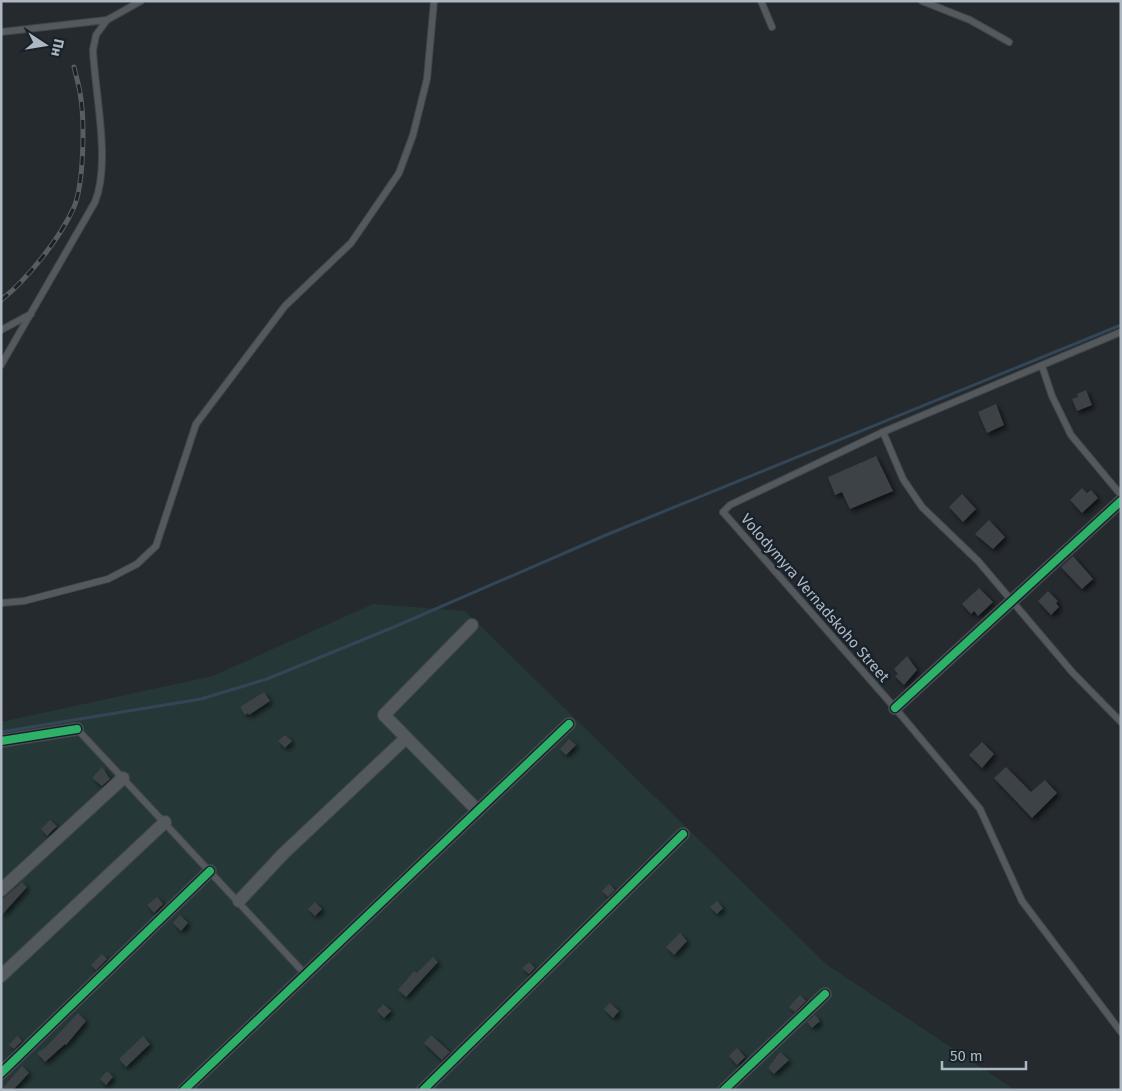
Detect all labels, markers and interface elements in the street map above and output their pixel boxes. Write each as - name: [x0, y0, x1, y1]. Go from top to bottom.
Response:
- north arrow: [20, 20, 70, 70]
- text: Пн: [47, 37, 67, 58]
- street label: Volodymyra Vernadskoho Street: [737, 510, 893, 686]
- scale bar: [942, 1038, 1026, 1070]
- text: 50 m: [950, 1047, 983, 1065]

